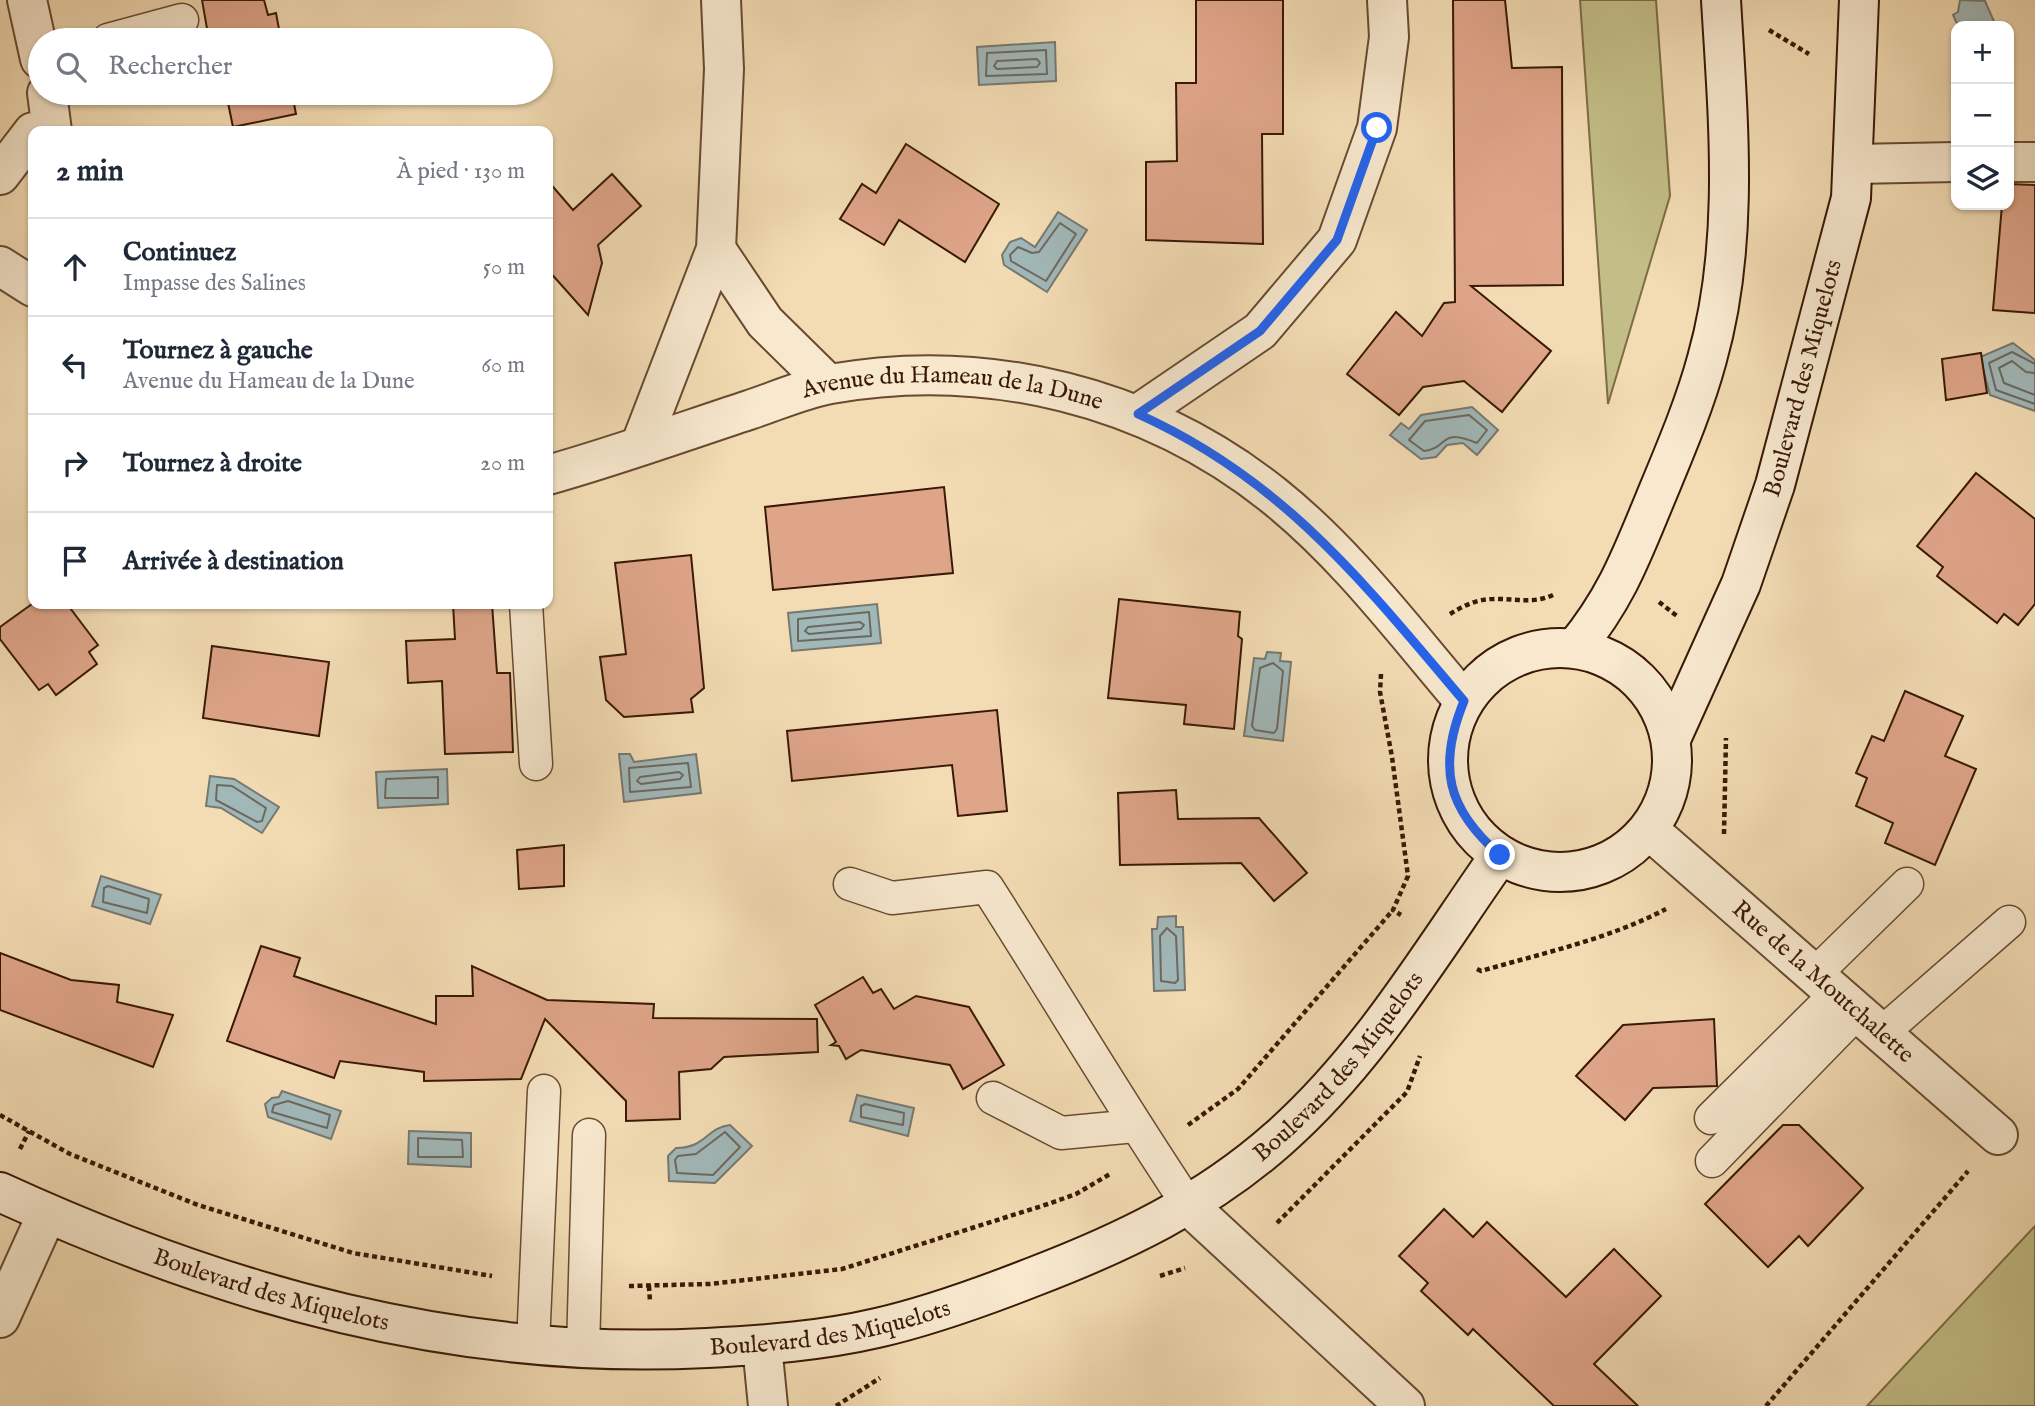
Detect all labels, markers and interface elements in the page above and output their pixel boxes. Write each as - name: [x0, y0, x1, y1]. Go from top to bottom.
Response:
- map controls: [1951, 21, 2014, 210]
- button: +: [1951, 21, 2014, 84]
- search box: [28, 28, 553, 105]
- icon: search: [52, 48, 90, 86]
- text: Rechercher: [108, 50, 232, 83]
- button: −: [1951, 84, 2014, 147]
- route start: [1361, 112, 1392, 143]
- button: layers: [1951, 147, 2014, 210]
- text: 2 min: [56, 153, 124, 191]
- text: À pied · 130 m: [397, 157, 525, 186]
- text: Continuez: [123, 236, 236, 269]
- icon: ahead: [56, 248, 94, 286]
- text: 50 m: [483, 253, 525, 282]
- street label: Boulevard des Miquelots: [1756, 256, 1849, 501]
- text: Impasse des Salines: [123, 269, 306, 298]
- text: Tournez à gauche: [123, 334, 313, 367]
- icon: left: [56, 346, 94, 384]
- text: 60 m: [481, 351, 525, 380]
- street label: Avenue du Hameau de la Dune: [797, 360, 1107, 418]
- text: Avenue du Hameau de la Dune: [123, 367, 415, 396]
- icon: right: [56, 444, 94, 482]
- text: Tournez à droite: [123, 447, 302, 480]
- text: 20 m: [480, 449, 525, 478]
- icon: arrive: [56, 542, 94, 580]
- text: Arrivée à destination: [123, 545, 344, 578]
- route end: [1484, 839, 1515, 870]
- street label: Rue de la Moutchalette: [1725, 894, 1921, 1070]
- street label: Boulevard des Miquelots: [1247, 966, 1431, 1169]
- street label: Boulevard des Miquelots: [149, 1241, 392, 1338]
- street label: Boulevard des Miquelots: [709, 1293, 954, 1363]

